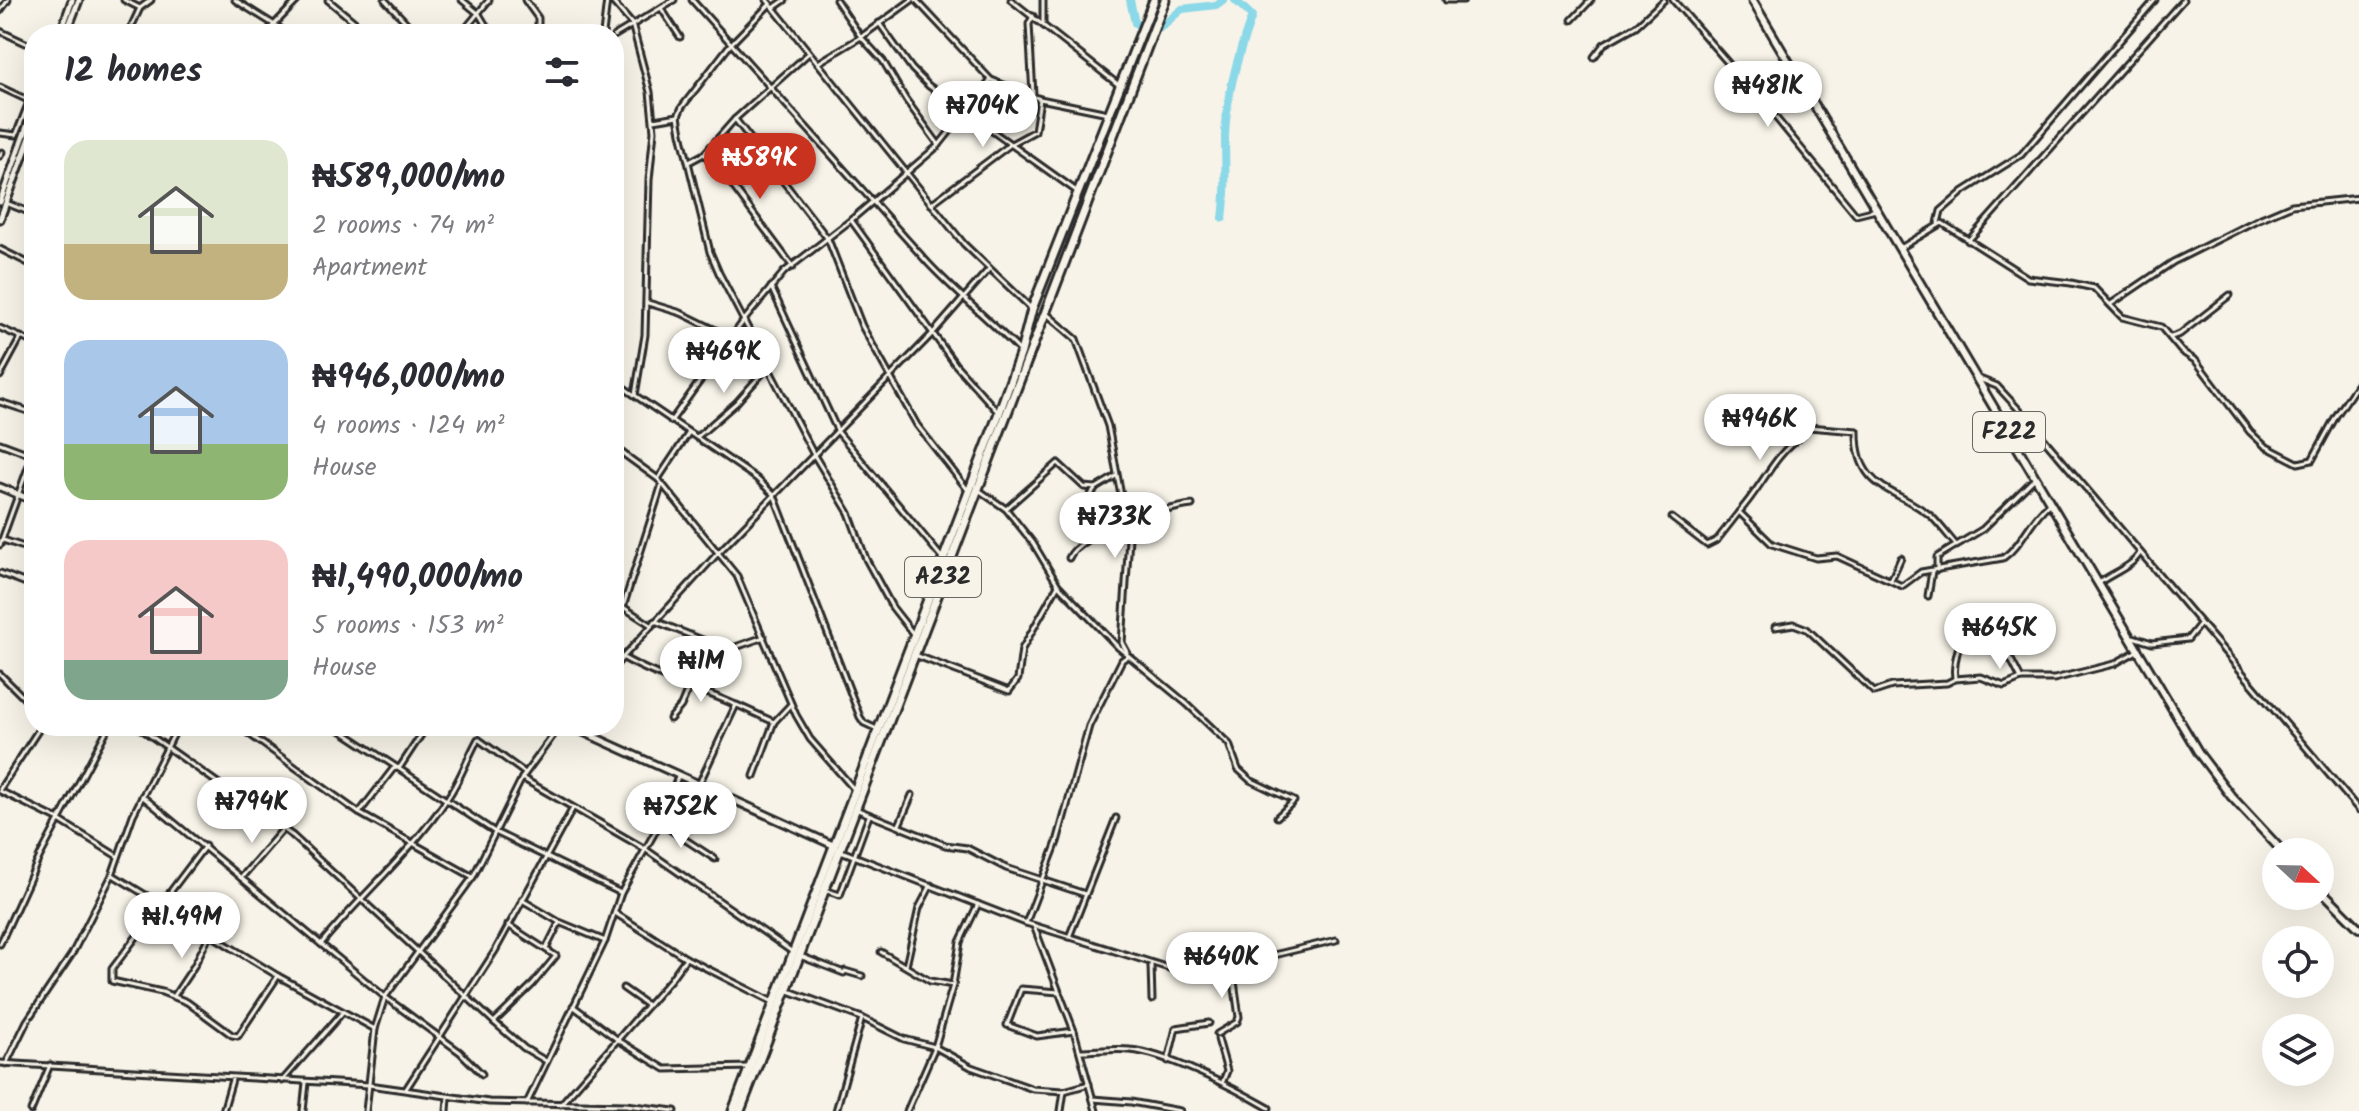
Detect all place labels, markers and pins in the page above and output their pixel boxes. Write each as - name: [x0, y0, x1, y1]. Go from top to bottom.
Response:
- pin: ₦481K: [1712, 61, 1824, 129]
- pin: ₦704K: [927, 81, 1039, 149]
- pin: ₦589K: [704, 133, 816, 201]
- pin: ₦469K: [668, 327, 780, 395]
- pin: ₦946K: [1704, 394, 1816, 462]
- pin: ₦733K: [1059, 492, 1171, 560]
- pin: ₦645K: [1944, 603, 2056, 671]
- pin: ₦1M: [662, 636, 740, 704]
- pin: ₦794K: [196, 777, 308, 845]
- pin: ₦752K: [625, 782, 737, 850]
- pin: ₦1.49M: [117, 892, 247, 960]
- pin: ₦640K: [1166, 932, 1278, 1000]

